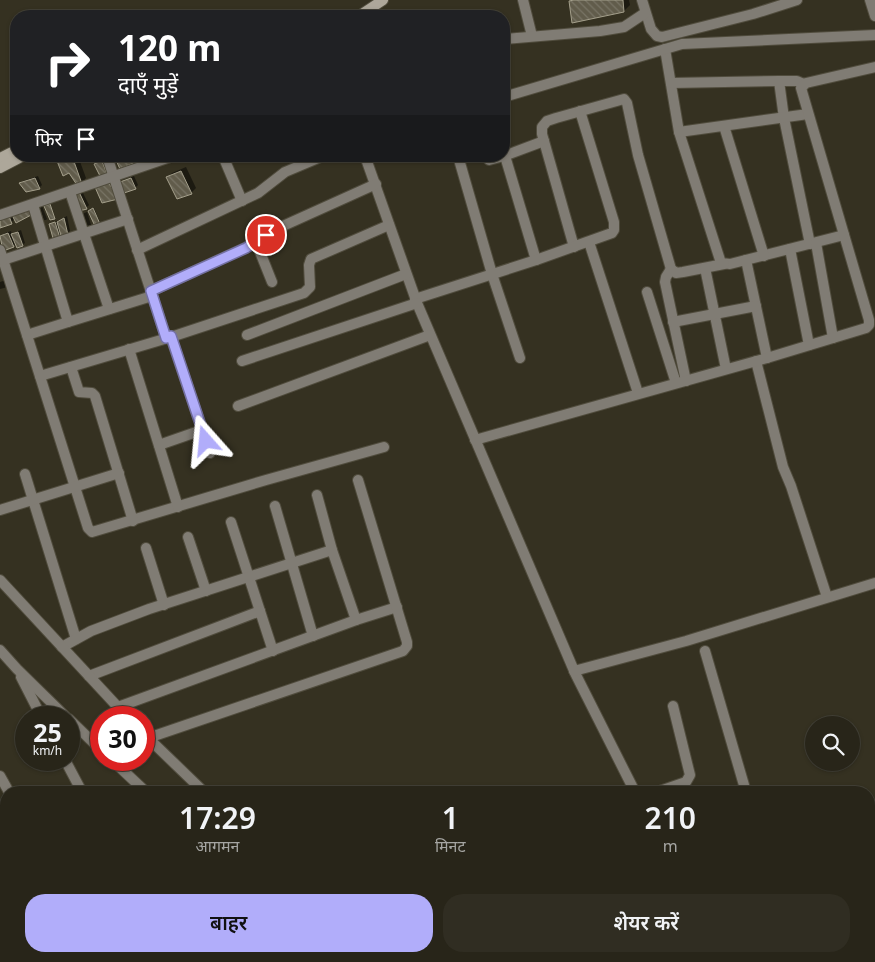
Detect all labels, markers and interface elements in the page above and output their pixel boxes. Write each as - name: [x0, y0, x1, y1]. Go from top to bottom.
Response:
- text: 120 m: [118, 24, 221, 71]
- icon: right: [35, 30, 100, 95]
- text: दाएँ मुड़ें: [118, 69, 178, 99]
- icon: arrive: [72, 125, 100, 153]
- text: फिर: [35, 126, 62, 152]
- pin: [245, 214, 287, 256]
- icon: arrive: [252, 221, 280, 249]
- position arrow: [179, 414, 231, 466]
- speed limit sign: 30: [90, 706, 155, 771]
- text: 25: [33, 715, 62, 749]
- map controls: [805, 716, 860, 771]
- button: search: [805, 716, 860, 771]
- text: km/h: [33, 742, 62, 759]
- text: 17:29: [179, 797, 256, 838]
- text: 1: [442, 797, 459, 838]
- text: 210: [645, 797, 696, 838]
- text: आगमन: [196, 835, 239, 857]
- text: मिनट: [435, 835, 466, 857]
- text: m: [663, 835, 678, 857]
- button: बाहर: [25, 894, 433, 952]
- button: शेयर करें: [443, 894, 850, 952]

